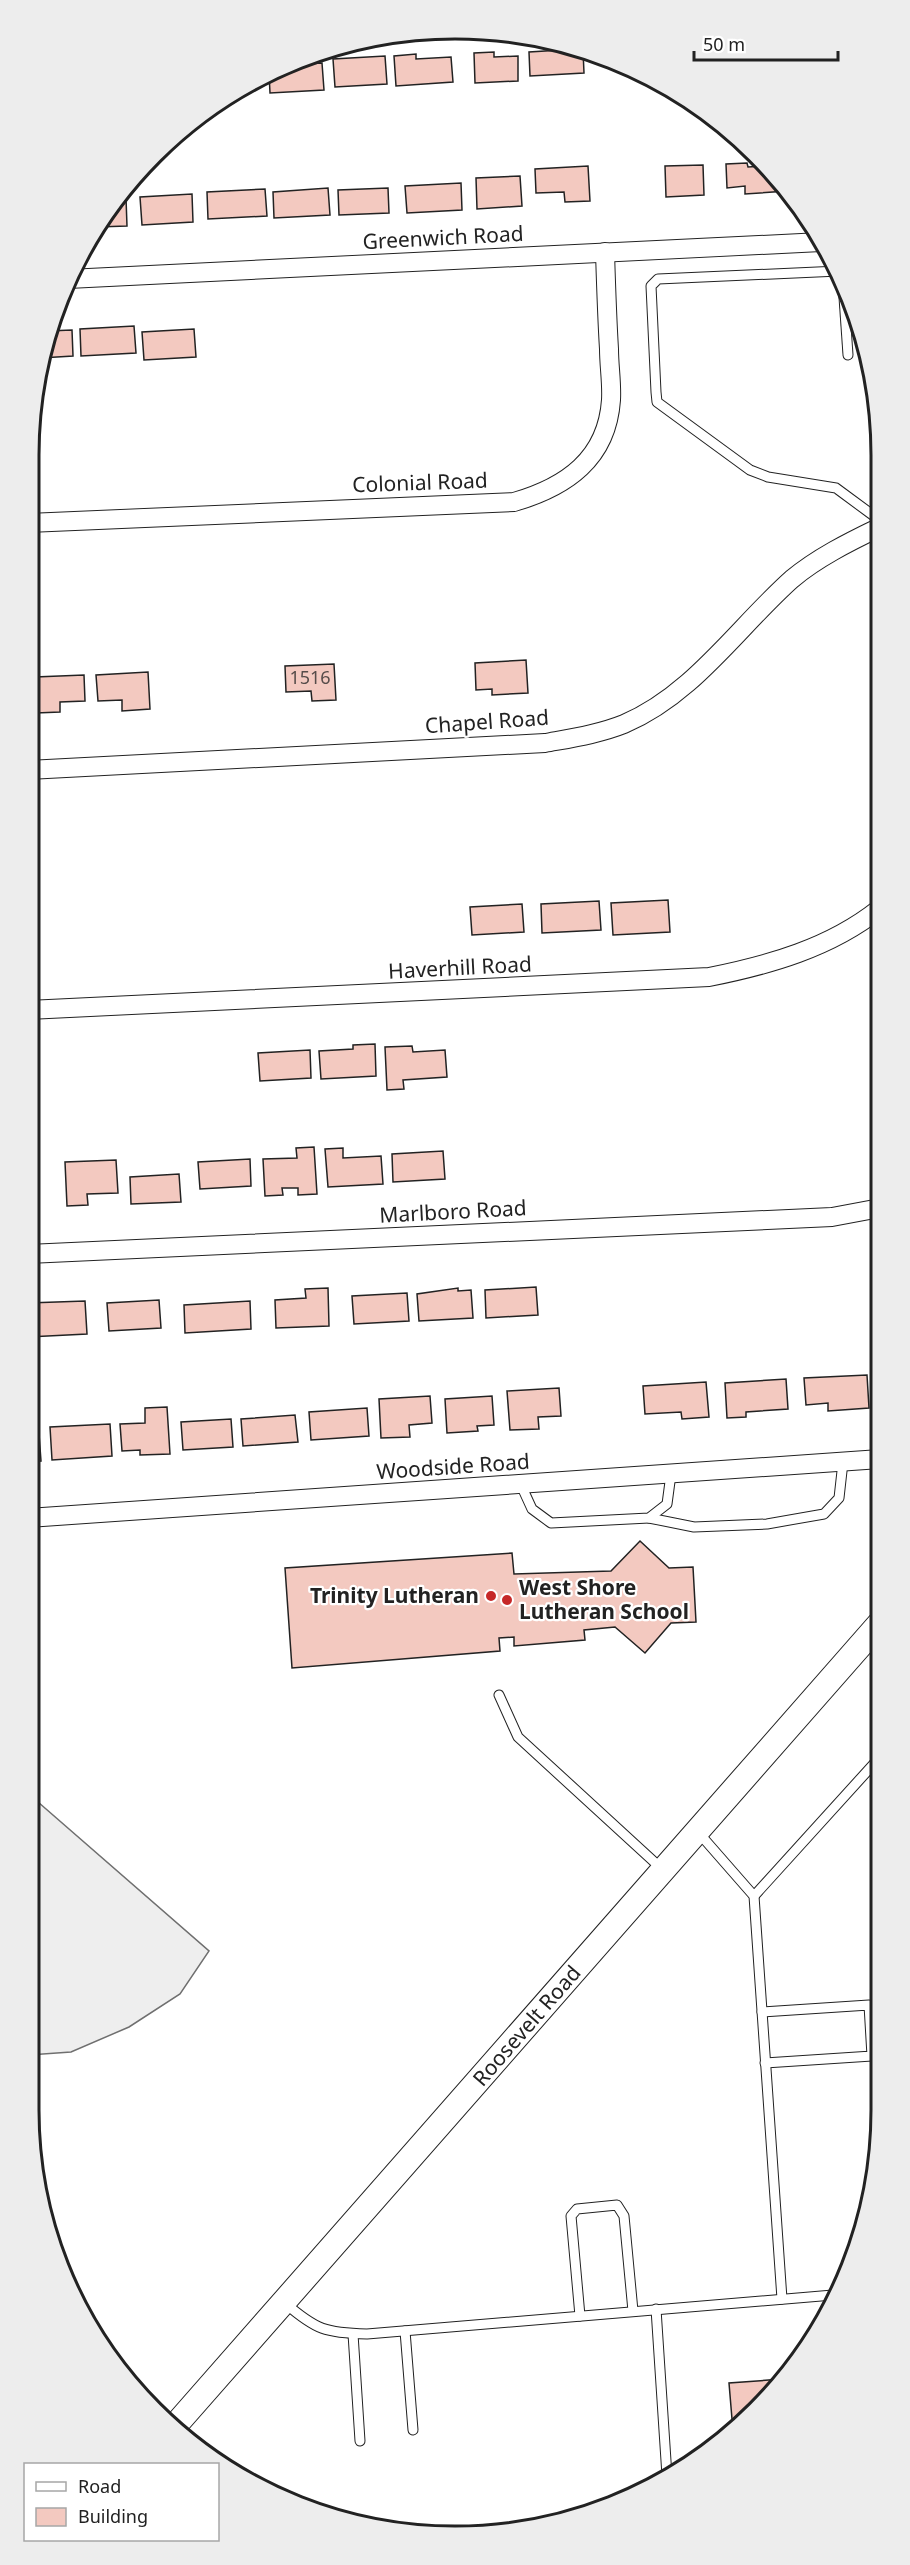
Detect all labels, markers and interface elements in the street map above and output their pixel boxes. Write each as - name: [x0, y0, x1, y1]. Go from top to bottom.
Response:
- scale bar: [694, 24, 838, 62]
- text: 50 m: [703, 32, 745, 56]
- street label: Greenwich Road: [362, 219, 524, 255]
- street label: Colonial Road: [352, 466, 488, 498]
- house number: 1516: [289, 665, 331, 689]
- street label: Chapel Road: [424, 703, 550, 739]
- street label: Haverhill Road: [387, 949, 532, 985]
- street label: Marlboro Road: [379, 1193, 527, 1229]
- street label: Woodside Road: [375, 1447, 531, 1485]
- place label: West Shore Lutheran School: [519, 1573, 689, 1625]
- place label: Trinity Lutheran: [310, 1581, 479, 1609]
- marker: Trinity Lutheran: [484, 1589, 498, 1603]
- marker: West Shore Lutheran School: [500, 1593, 514, 1607]
- street label: Roosevelt Road: [466, 1959, 586, 2092]
- legend: [24, 2463, 219, 2541]
- text: Road: [78, 2474, 121, 2498]
- text: Building: [78, 2504, 148, 2528]

